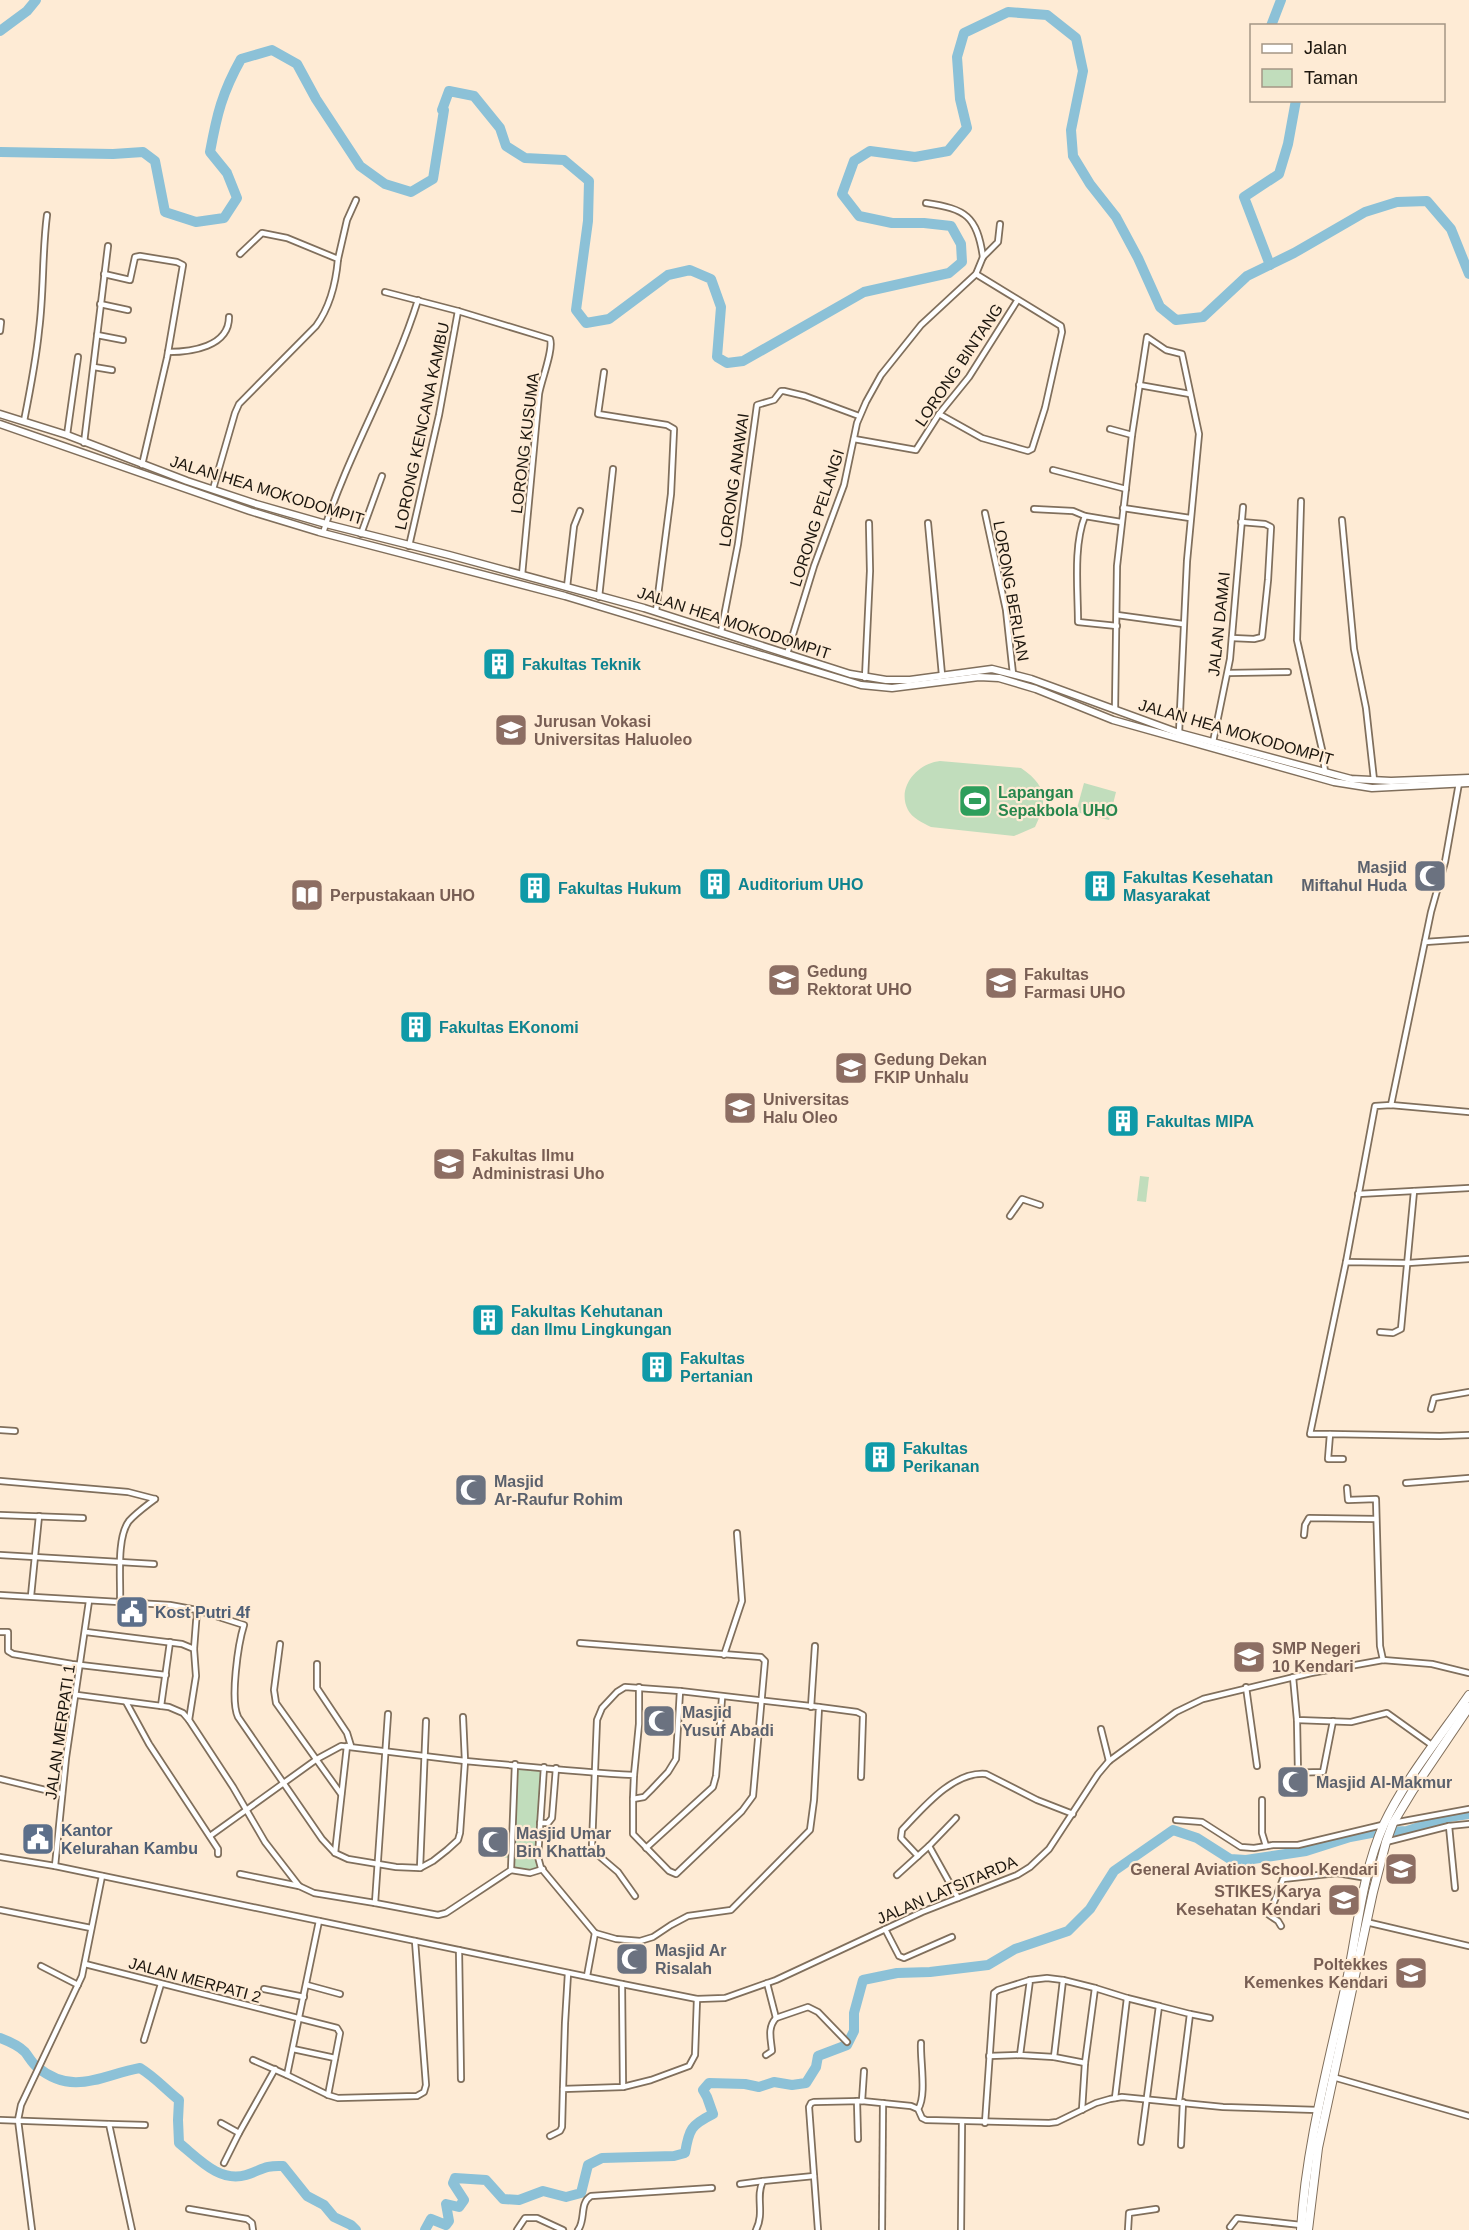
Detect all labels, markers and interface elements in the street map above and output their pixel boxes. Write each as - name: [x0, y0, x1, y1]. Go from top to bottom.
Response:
- legend: [1250, 24, 1445, 102]
- text: Jalan: [1304, 38, 1347, 58]
- text: Taman: [1304, 68, 1358, 88]
- street label: LORONG BINTANG: [912, 301, 1006, 429]
- street label: LORONG KENCANA KAMBU: [392, 321, 452, 531]
- street label: LORONG KUSUMA: [508, 371, 542, 515]
- street label: LORONG ANAWAI: [716, 412, 752, 548]
- street label: LORONG PELANGI: [787, 447, 847, 589]
- street label: JALAN HEA MOKODOMPIT: [168, 452, 366, 528]
- street label: LORONG BERLIAN: [990, 519, 1032, 663]
- street label: JALAN DAMAI: [1205, 571, 1233, 677]
- street label: JALAN HEA MOKODOMPIT: [635, 584, 833, 662]
- building icon: Fakultas Teknik: [481, 646, 517, 682]
- place label: Fakultas Teknik: [522, 656, 641, 673]
- street label: JALAN HEA MOKODOMPIT: [1137, 696, 1336, 768]
- school or university icon: Jurusan Vokasi Universitas Haluoleo: [493, 712, 529, 748]
- place label: Jurusan Vokasi Universitas Haluoleo: [534, 713, 693, 748]
- sports icon: Lapangan Sepakbola UHO: [957, 783, 993, 819]
- place label: Lapangan Sepakbola UHO: [998, 784, 1118, 819]
- mosque icon: Masjid Miftahul Huda: [1412, 858, 1448, 894]
- place label: Masjid Miftahul Huda: [1301, 859, 1407, 894]
- building icon: Auditorium UHO: [697, 866, 733, 902]
- building icon: Fakultas Kesehatan Masyarakat: [1082, 868, 1118, 904]
- place label: Fakultas Kesehatan Masyarakat: [1123, 869, 1273, 904]
- building icon: Fakultas Hukum: [517, 870, 553, 906]
- place label: Auditorium UHO: [738, 876, 863, 893]
- library icon: Perpustakaan UHO: [289, 877, 325, 913]
- place label: Fakultas Hukum: [558, 880, 682, 897]
- place label: Perpustakaan UHO: [330, 887, 475, 904]
- school or university icon: Gedung Rektorat UHO: [766, 962, 802, 998]
- place label: Gedung Rektorat UHO: [807, 963, 912, 998]
- school or university icon: Fakultas Farmasi UHO: [983, 965, 1019, 1001]
- place label: Fakultas Farmasi UHO: [1024, 966, 1125, 1001]
- building icon: Fakultas EKonomi: [398, 1009, 434, 1045]
- place label: Fakultas EKonomi: [439, 1019, 579, 1036]
- school or university icon: Gedung Dekan FKIP Unhalu: [833, 1050, 869, 1086]
- place label: Gedung Dekan FKIP Unhalu: [874, 1051, 987, 1086]
- school or university icon: Universitas Halu Oleo: [722, 1090, 758, 1126]
- place label: Universitas Halu Oleo: [763, 1091, 849, 1126]
- building icon: Fakultas MIPA: [1105, 1103, 1141, 1139]
- place label: Fakultas MIPA: [1146, 1113, 1255, 1130]
- school or university icon: Fakultas Ilmu Administrasi Uho: [431, 1146, 467, 1182]
- place label: Fakultas Ilmu Administrasi Uho: [472, 1147, 605, 1182]
- building icon: Fakultas Kehutanan dan Ilmu Lingkungan: [470, 1302, 506, 1338]
- place label: Fakultas Kehutanan dan Ilmu Lingkungan: [511, 1303, 672, 1338]
- building icon: Fakultas Pertanian: [639, 1349, 675, 1385]
- place label: Fakultas Pertanian: [680, 1350, 753, 1385]
- building icon: Fakultas Perikanan: [862, 1439, 898, 1475]
- place label: Fakultas Perikanan: [903, 1440, 979, 1475]
- mosque icon: Masjid Ar-Raufur Rohim: [453, 1472, 489, 1508]
- place label: Masjid Ar-Raufur Rohim: [494, 1473, 623, 1508]
- public building icon: Kost Putri 4f: [114, 1594, 150, 1630]
- place label: Kost Putri 4f: [155, 1604, 251, 1621]
- school or university icon: SMP Negeri 10 Kendari: [1231, 1639, 1267, 1675]
- place label: SMP Negeri 10 Kendari: [1272, 1640, 1361, 1675]
- street label: JALAN MERPATI 1: [42, 1663, 78, 1801]
- mosque icon: Masjid Yusuf Abadi: [641, 1703, 677, 1739]
- place label: Masjid Yusuf Abadi: [682, 1704, 774, 1739]
- mosque icon: Masjid Al-Makmur: [1275, 1764, 1311, 1800]
- place label: Masjid Al-Makmur: [1316, 1774, 1452, 1791]
- public building icon: Kantor Kelurahan Kambu: [20, 1821, 56, 1857]
- place label: Kantor Kelurahan Kambu: [61, 1822, 198, 1857]
- mosque icon: Masjid Umar Bin Khattab: [475, 1824, 511, 1860]
- place label: Masjid Umar Bin Khattab: [516, 1825, 611, 1860]
- school or university icon: General Aviation School Kendari: [1383, 1851, 1419, 1887]
- street label: JALAN LATSITARDA: [874, 1853, 1020, 1927]
- place label: General Aviation School Kendari: [1130, 1861, 1378, 1878]
- school or university icon: STIKES Karya Kesehatan Kendari: [1326, 1882, 1362, 1918]
- place label: STIKES Karya Kesehatan Kendari: [1176, 1883, 1321, 1918]
- mosque icon: Masjid Ar Risalah: [614, 1941, 650, 1977]
- place label: Masjid Ar Risalah: [655, 1942, 726, 1977]
- street label: JALAN MERPATI 2: [127, 1954, 263, 2006]
- school or university icon: Poltekkes Kemenkes Kendari: [1393, 1955, 1429, 1991]
- place label: Poltekkes Kemenkes Kendari: [1244, 1956, 1388, 1991]

